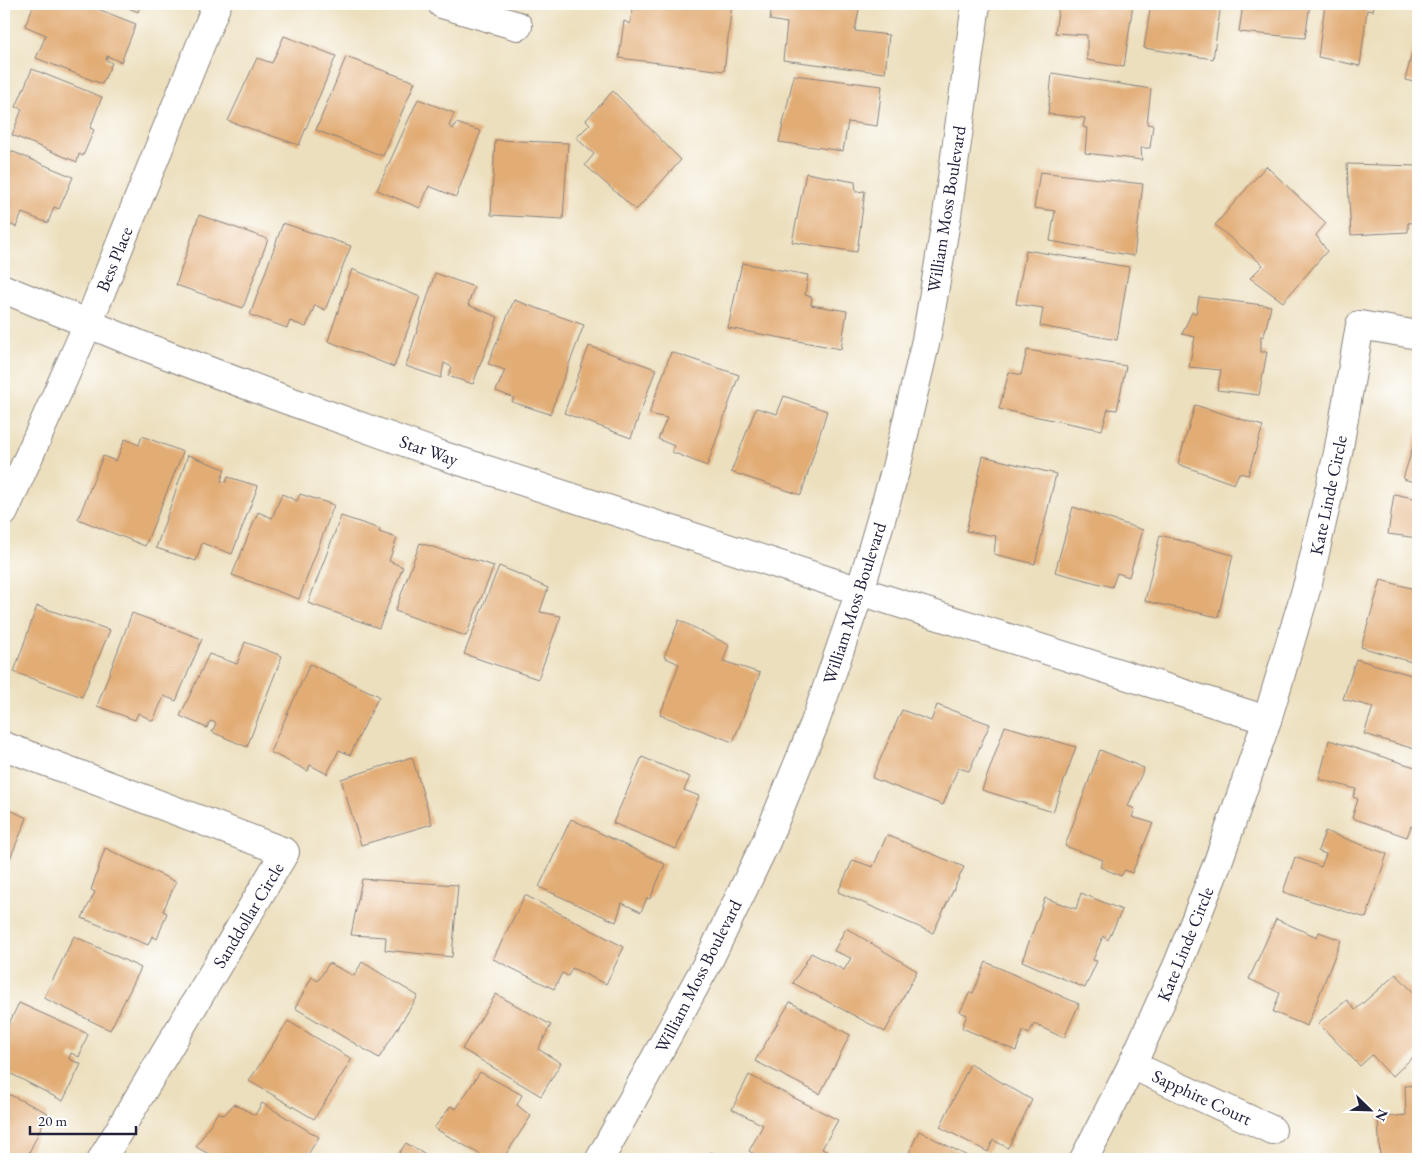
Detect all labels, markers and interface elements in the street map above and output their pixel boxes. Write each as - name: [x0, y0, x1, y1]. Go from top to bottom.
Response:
- street label: William Moss Boulevard: [921, 123, 971, 294]
- street label: Bess Place: [91, 223, 137, 295]
- street label: Star Way: [397, 429, 461, 471]
- street label: Kate Linde Circle: [1304, 433, 1352, 557]
- street label: William Moss Boulevard: [817, 518, 891, 687]
- street label: Sanddollar Circle: [207, 858, 289, 972]
- street label: Kate Linde Circle: [1152, 883, 1218, 1005]
- street label: William Moss Boulevard: [649, 895, 747, 1056]
- street label: Sapphire Court: [1149, 1064, 1256, 1130]
- north arrow: [1344, 1086, 1394, 1136]
- scale bar: [30, 1103, 136, 1135]
- text: N: [1371, 1106, 1392, 1124]
- text: 20 m: [38, 1111, 67, 1130]

